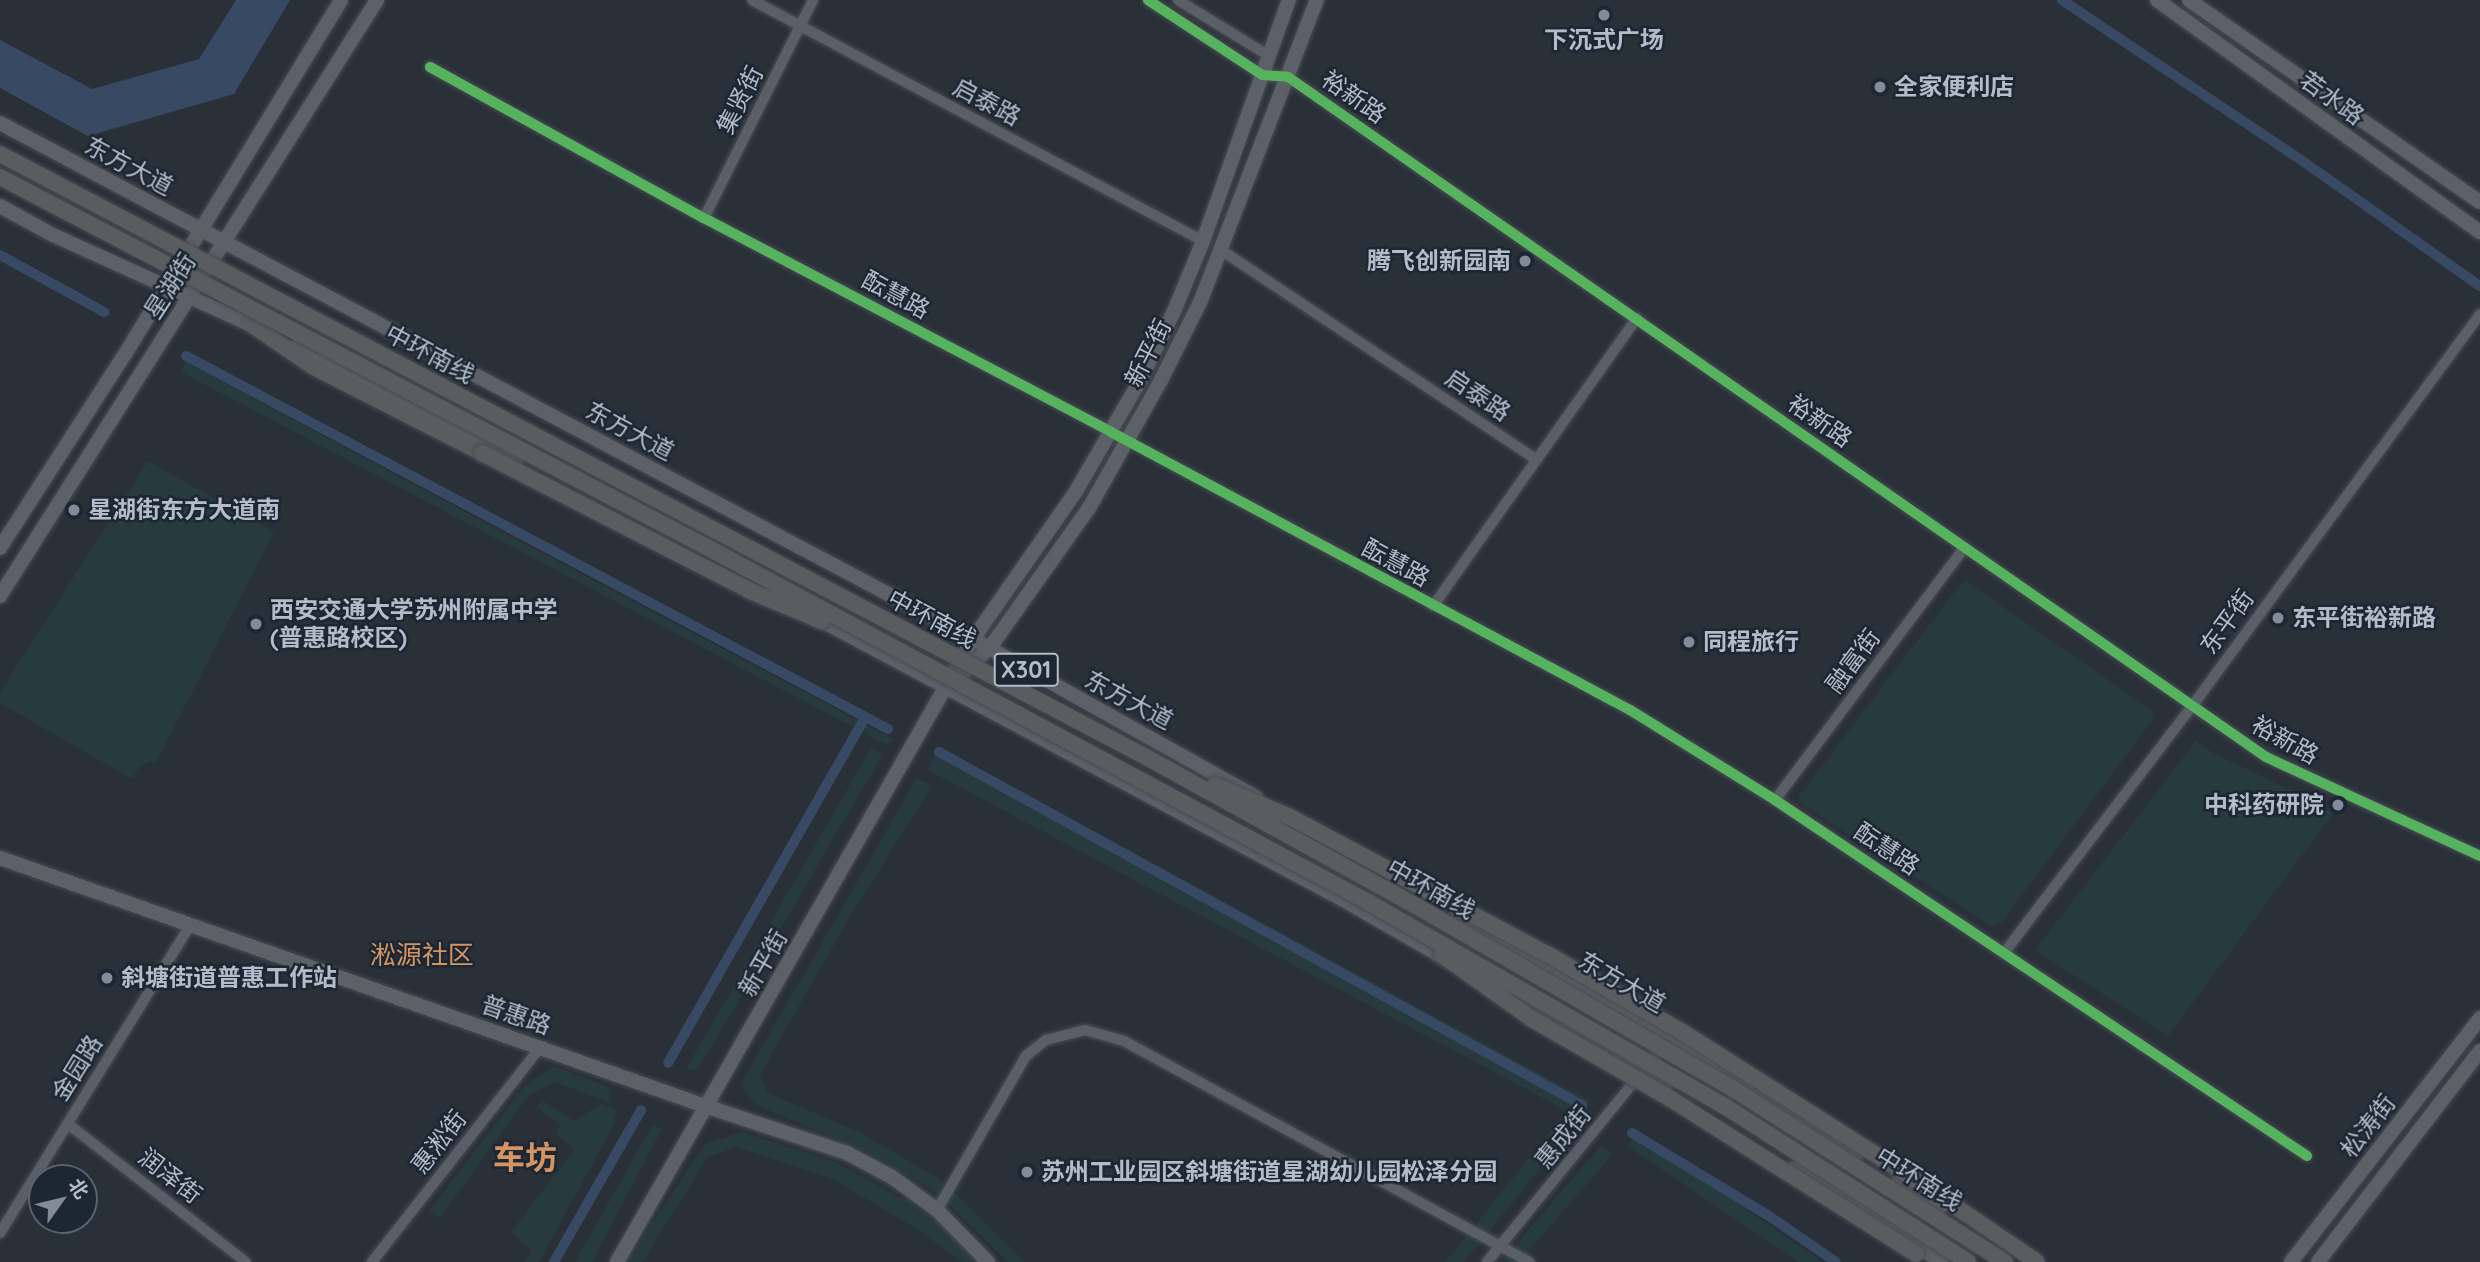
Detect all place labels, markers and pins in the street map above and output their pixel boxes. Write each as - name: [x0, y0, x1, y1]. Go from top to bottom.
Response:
- marker: 下沉式广场: [1596, 7, 1612, 23]
- place label: 下沉式广场: [1544, 26, 1664, 54]
- place label: 全家便利店: [1894, 73, 2014, 101]
- marker: 全家便利店: [1872, 79, 1888, 95]
- place label: 腾飞创新园南: [1367, 247, 1511, 275]
- marker: 腾飞创新园南: [1517, 253, 1533, 269]
- place label: 星湖街东方大道南: [88, 496, 280, 524]
- marker: 星湖街东方大道南: [66, 502, 82, 518]
- place label: 西安交通大学苏州附属中学 (普惠路校区): [270, 596, 558, 652]
- place label: 东平街裕新路: [2292, 604, 2436, 632]
- marker: 东平街裕新路: [2270, 610, 2286, 626]
- marker: 西安交通大学苏州附属中学 (普惠路校区): [248, 616, 264, 632]
- place label: 同程旅行: [1703, 628, 1799, 656]
- marker: 同程旅行: [1681, 634, 1697, 650]
- place label: 中科药研院: [2204, 791, 2324, 819]
- marker: 中科药研院: [2330, 797, 2346, 813]
- place label: 斜塘街道普惠工作站: [121, 964, 337, 992]
- marker: 斜塘街道普惠工作站: [99, 970, 115, 986]
- place label: 苏州工业园区斜塘街道星湖幼儿园松泽分园: [1041, 1158, 1497, 1186]
- marker: 苏州工业园区斜塘街道星湖幼儿园松泽分园: [1019, 1164, 1035, 1180]

